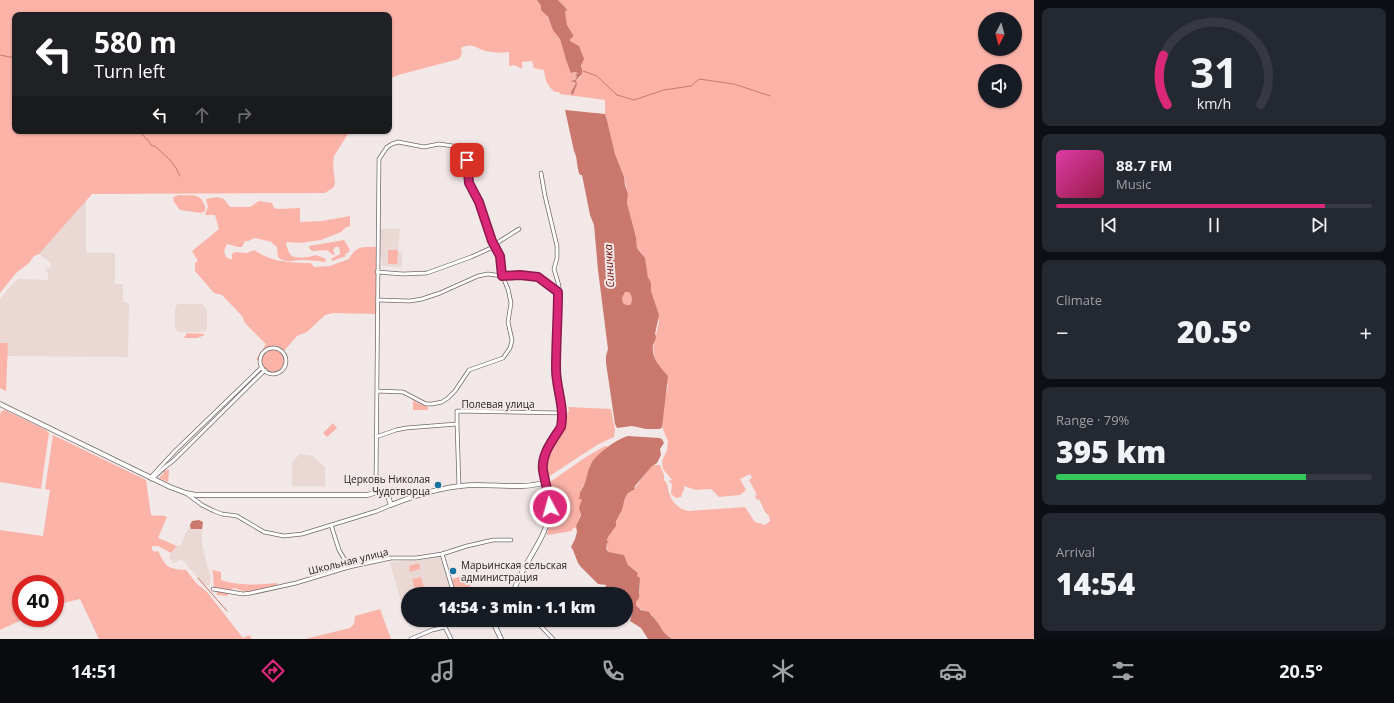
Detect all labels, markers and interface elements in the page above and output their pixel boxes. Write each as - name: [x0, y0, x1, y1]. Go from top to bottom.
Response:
- north arrow: [978, 12, 1022, 56]
- map controls: [978, 12, 1022, 108]
- text: 580 m: [94, 23, 177, 61]
- icon: left: [28, 28, 80, 80]
- text: 31: [1190, 44, 1238, 100]
- text: Turn left: [94, 59, 165, 83]
- button: sound: [978, 64, 1022, 108]
- text: km/h: [1197, 94, 1231, 113]
- icon: left: [149, 104, 171, 126]
- icon: ahead: [191, 104, 213, 126]
- icon: right: [233, 104, 255, 126]
- pin: [450, 143, 484, 177]
- icon: arrive: [456, 149, 478, 171]
- text: 88.7 FM: [1116, 155, 1172, 175]
- text: Music: [1116, 175, 1151, 193]
- icon: previous: [1098, 214, 1120, 236]
- icon: pause: [1203, 214, 1225, 236]
- icon: next: [1308, 214, 1330, 236]
- water label: Синичка: [600, 244, 617, 288]
- text: Climate: [1056, 291, 1102, 309]
- text: 20.5°: [1177, 311, 1251, 352]
- text: −: [1056, 317, 1069, 347]
- text: +: [1359, 317, 1372, 347]
- street label: Полевая улица: [462, 397, 534, 411]
- text: Range · 79%: [1056, 411, 1129, 429]
- text: 395 km: [1056, 431, 1166, 472]
- place label: Церковь Николая Чудотворца: [344, 472, 430, 498]
- marker: Церковь Николая Чудотворца: [433, 480, 443, 490]
- position arrow: [529, 486, 571, 528]
- text: Arrival: [1056, 543, 1095, 561]
- street label: Школьная улица: [307, 544, 389, 578]
- place label: Марьинская сельская администрация: [461, 558, 567, 584]
- text: 14:54: [1056, 563, 1135, 604]
- marker: Марьинская сельская администрация: [448, 566, 458, 576]
- speed limit sign: 40: [12, 575, 64, 627]
- text: 14:54 · 3 min · 1.1 km: [438, 597, 596, 617]
- icon: directions: [259, 657, 287, 685]
- icon: music: [429, 657, 457, 685]
- icon: phone: [599, 657, 627, 685]
- icon: climate: [769, 657, 797, 685]
- icon: car: [939, 657, 967, 685]
- icon: filters: [1109, 657, 1137, 685]
- text: 14:51: [71, 659, 117, 683]
- text: 20.5°: [1279, 659, 1323, 683]

